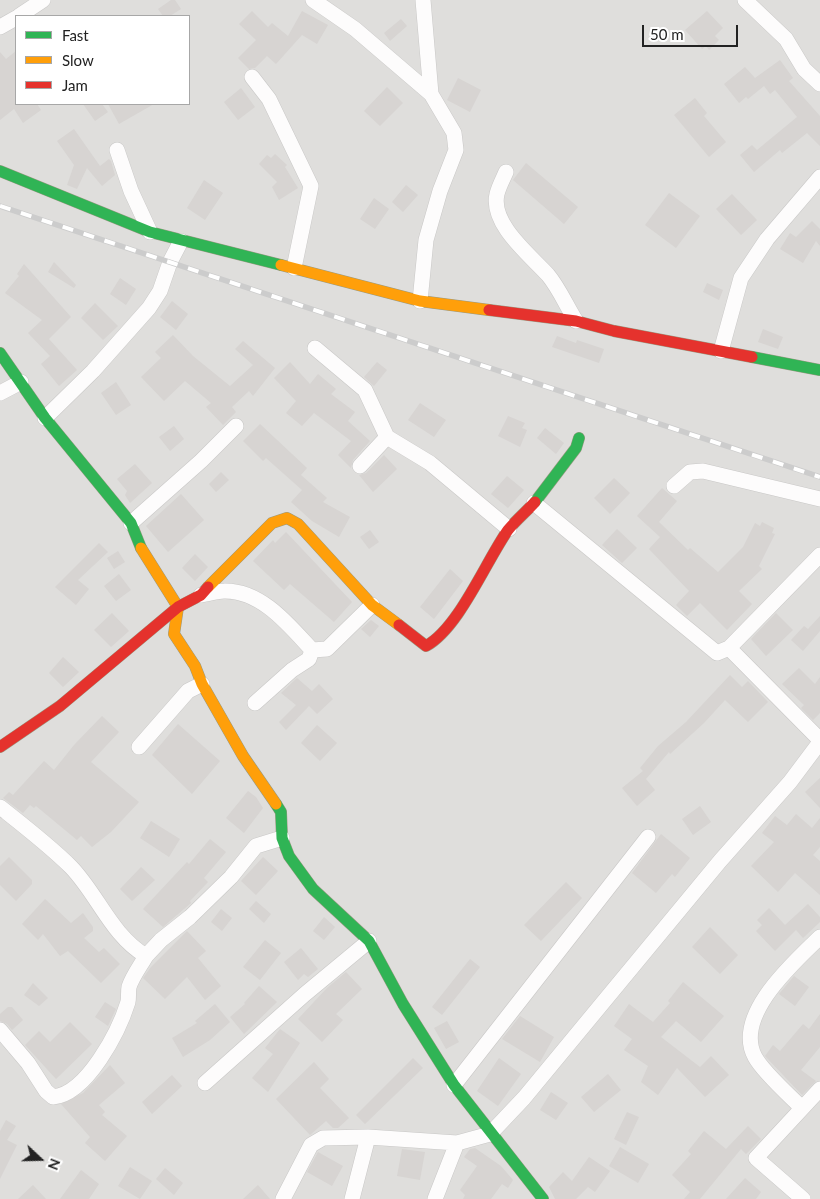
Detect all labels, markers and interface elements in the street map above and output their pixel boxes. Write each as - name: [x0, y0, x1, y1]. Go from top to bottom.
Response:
- legend: [15, 15, 190, 105]
- scale bar: [645, 15, 741, 47]
- text: 50 m: [650, 25, 684, 43]
- text: Fast: [62, 26, 89, 44]
- text: Slow: [62, 51, 94, 69]
- text: Jam: [62, 76, 88, 94]
- north arrow: [15, 1134, 65, 1184]
- text: N: [45, 1156, 64, 1173]

